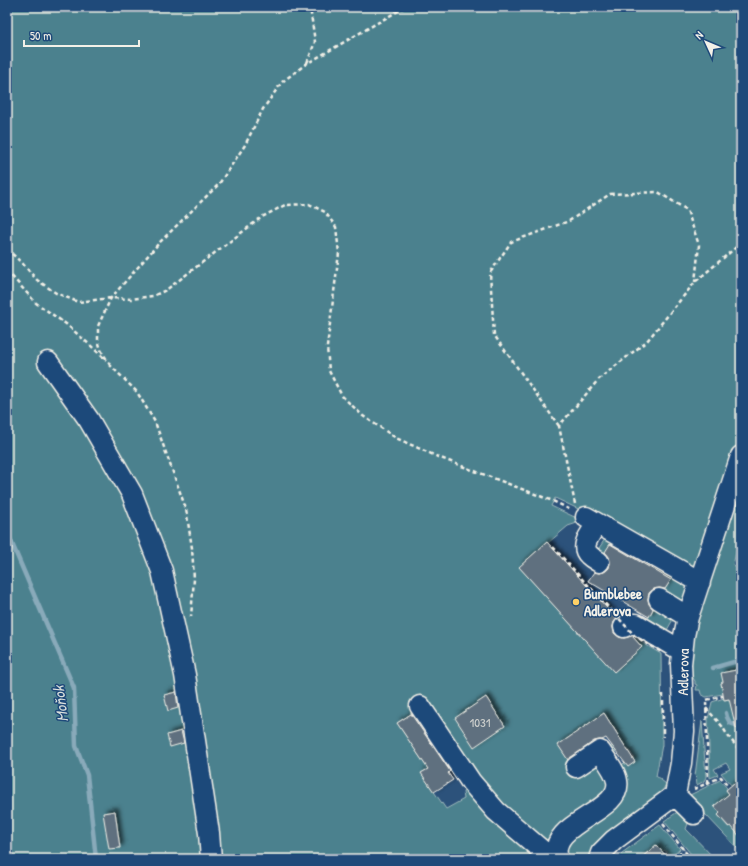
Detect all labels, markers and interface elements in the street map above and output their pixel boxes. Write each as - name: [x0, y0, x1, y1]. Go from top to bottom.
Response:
- scale bar: [24, 22, 139, 48]
- north arrow: [686, 22, 726, 62]
- text: 50 m: [30, 27, 51, 44]
- text: N: [692, 28, 706, 42]
- place label: Bumblebee Adlerova: [584, 583, 642, 621]
- marker: Bumblebee Adlerova: [571, 597, 581, 607]
- street label: Adlerova: [672, 648, 694, 696]
- water label: Moňok: [47, 683, 73, 723]
- house number: 1031: [469, 713, 491, 731]

